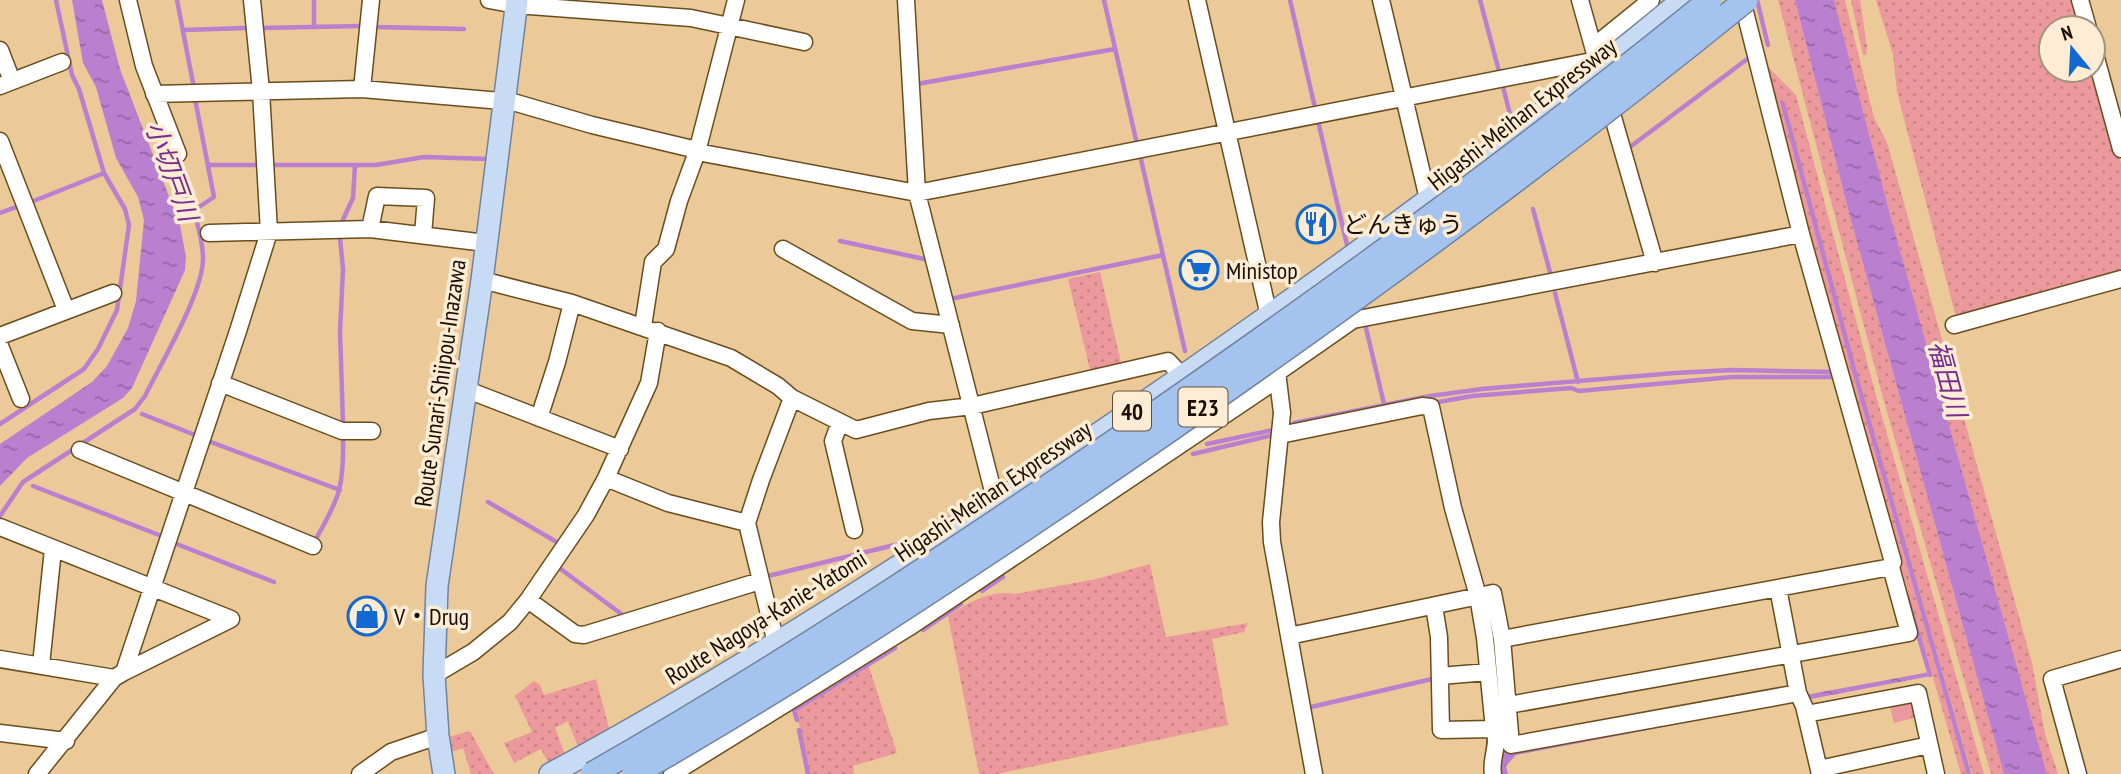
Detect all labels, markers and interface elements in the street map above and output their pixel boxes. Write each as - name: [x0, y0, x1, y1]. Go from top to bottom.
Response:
- north arrow: [2037, 14, 2107, 84]
- text: N: [2058, 20, 2075, 46]
- street label: Higashi-Meihan Expressway: [1421, 31, 1623, 197]
- water label: 小切戸川: [139, 116, 206, 228]
- restaurant icon: どんきゅう: [1295, 203, 1337, 245]
- place label: どんきゅう: [1343, 209, 1463, 240]
- supermarket icon: Ministop: [1178, 249, 1220, 291]
- place label: Ministop: [1226, 255, 1298, 286]
- street label: Route Sunari-Shiipou-Inazawa: [407, 257, 473, 509]
- water label: 福田川: [1922, 337, 1975, 424]
- road number: E23: [1178, 388, 1228, 426]
- road number: 40: [1113, 392, 1151, 430]
- street label: Higashi-Meihan Expressway: [888, 414, 1098, 568]
- street label: Route Nagoya-Kanie-Yatomi: [660, 543, 872, 691]
- shop icon: V・Drug: [346, 595, 388, 637]
- place label: V・Drug: [393, 601, 469, 632]

